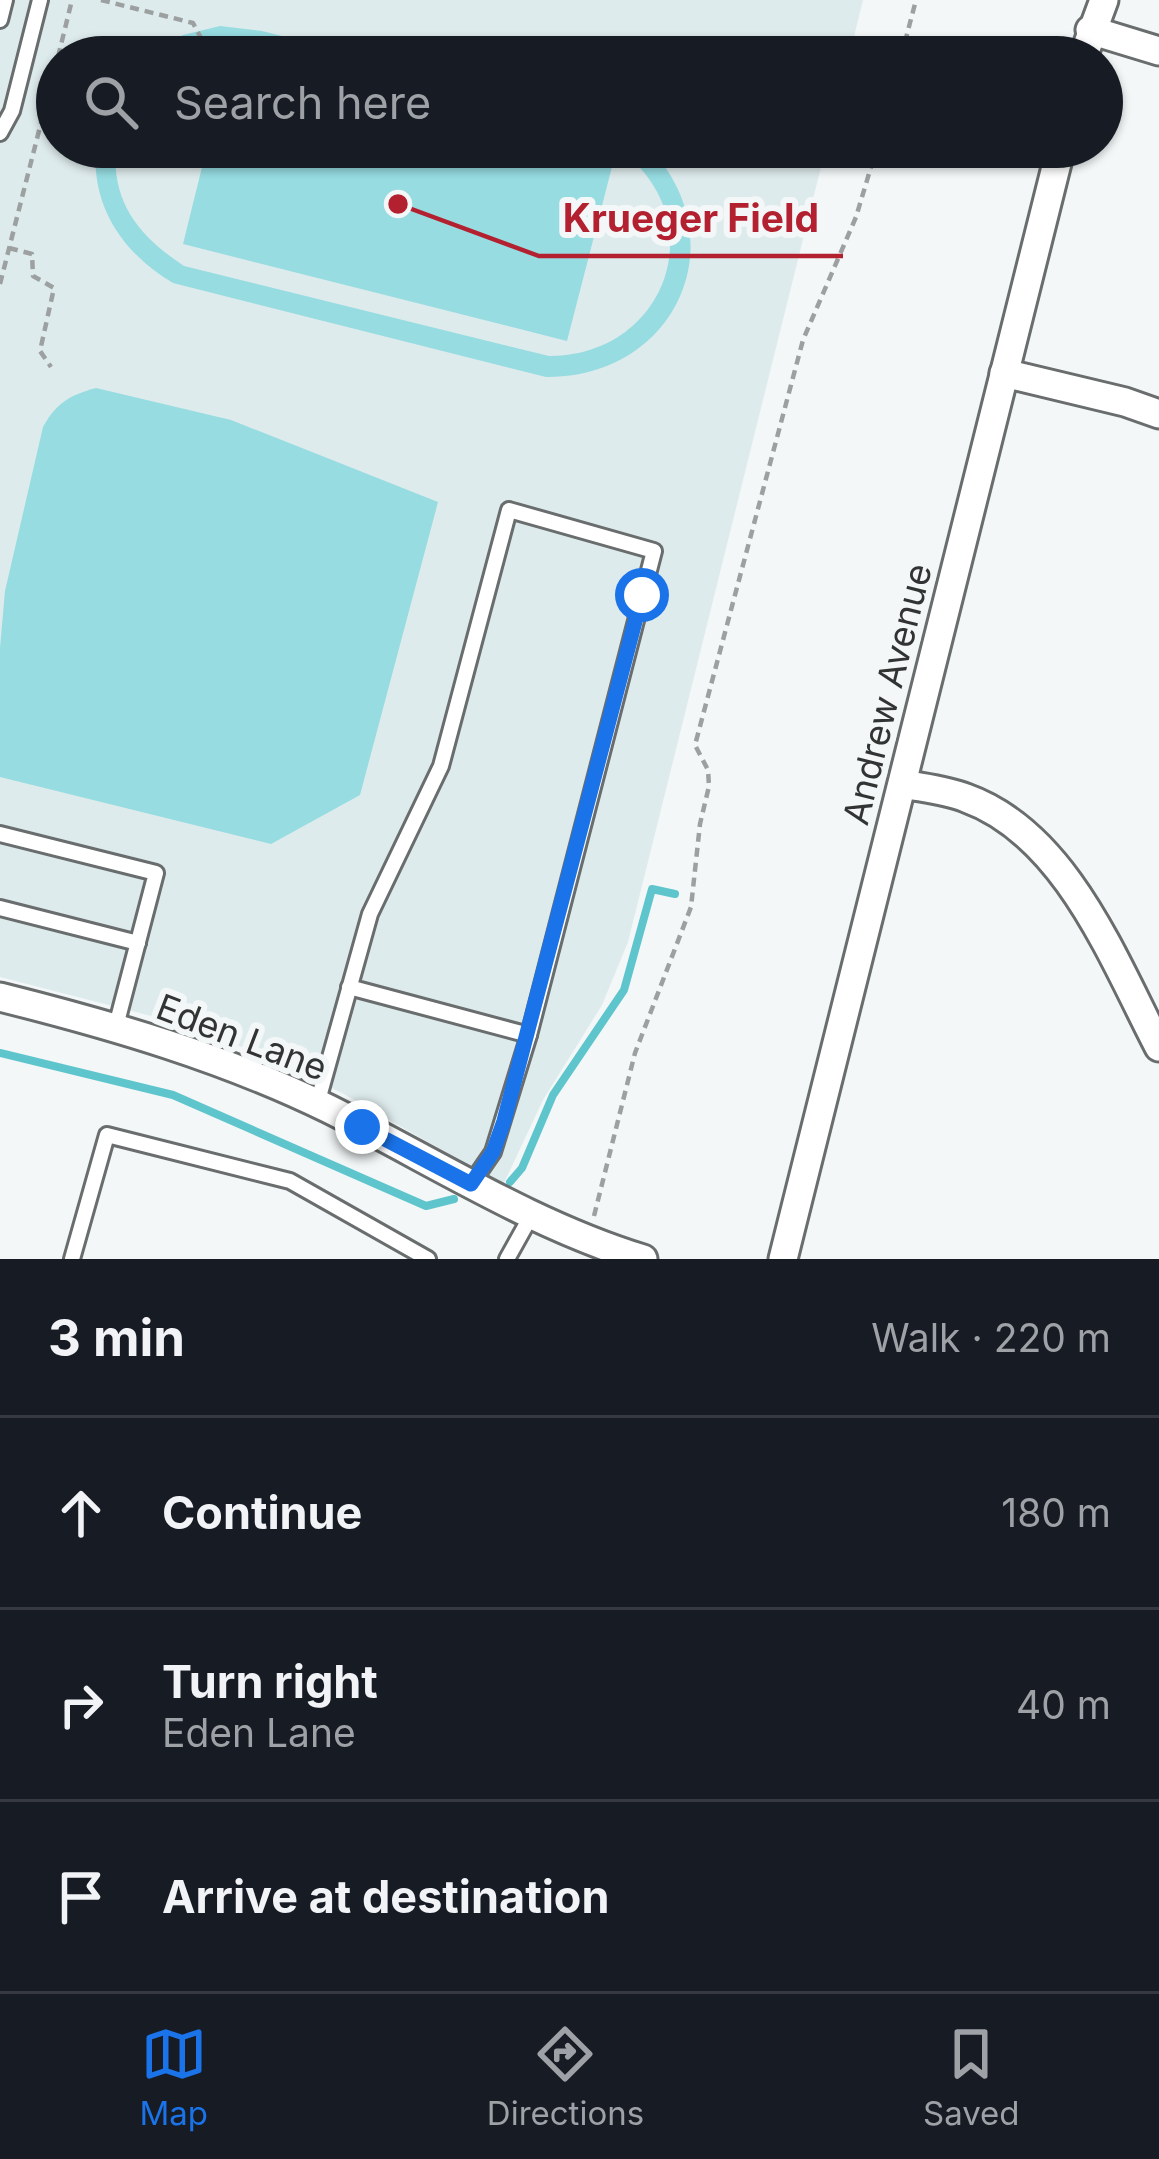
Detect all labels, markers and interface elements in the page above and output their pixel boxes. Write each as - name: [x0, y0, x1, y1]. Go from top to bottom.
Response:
- search box: [36, 36, 1123, 168]
- icon: search: [78, 69, 144, 135]
- text: Search here: [174, 75, 431, 130]
- callout: Krueger Field: [539, 181, 843, 256]
- text: Krueger Field: [563, 194, 819, 241]
- street label: Andrew Avenue: [833, 559, 941, 829]
- route start: [615, 568, 669, 622]
- street label: Eden Lane: [151, 984, 333, 1090]
- route end: [335, 1100, 389, 1154]
- text: 3 min: [48, 1307, 185, 1368]
- text: Walk · 220 m: [871, 1314, 1111, 1361]
- icon: ahead: [48, 1480, 114, 1546]
- text: Continue: [162, 1485, 362, 1540]
- text: 180 m: [1001, 1489, 1111, 1536]
- text: Turn right: [162, 1654, 378, 1709]
- icon: right: [48, 1672, 114, 1738]
- text: 40 m: [1016, 1681, 1111, 1728]
- text: Eden Lane: [162, 1709, 356, 1756]
- icon: arrive: [48, 1864, 114, 1930]
- text: Arrive at destination: [162, 1869, 609, 1924]
- tab: Map: [139, 2021, 208, 2133]
- tab: Directions: [487, 2021, 644, 2133]
- tab: Saved: [923, 2021, 1020, 2133]

